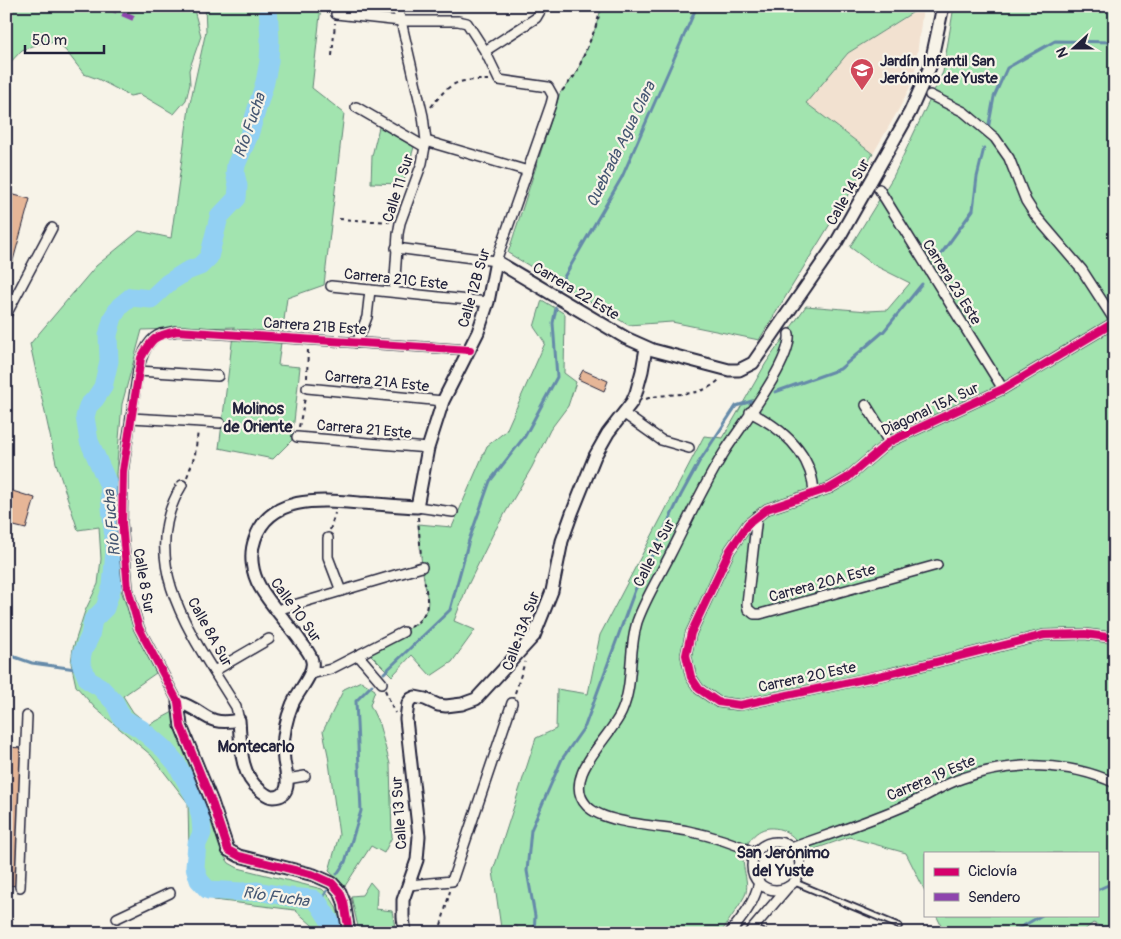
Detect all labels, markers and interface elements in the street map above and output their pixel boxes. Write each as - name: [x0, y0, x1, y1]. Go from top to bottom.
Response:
- scale bar: [25, 22, 104, 54]
- north arrow: [1048, 22, 1098, 72]
- text: 50 m: [32, 31, 67, 50]
- text: N: [1053, 45, 1072, 60]
- place label: Jardín Infantil San Jerónimo de Yuste: [880, 52, 998, 88]
- school or university icon: Jardín Infantil San Jerónimo de Yuste: [849, 57, 875, 91]
- water label: Quebrada Agua Clara: [582, 77, 661, 210]
- water label: Río Fucha: [230, 89, 271, 160]
- street label: Calle 11 Sur: [379, 151, 419, 225]
- street label: Calle 14 Sur: [822, 155, 875, 229]
- street label: Carrera 23 Este: [918, 236, 986, 329]
- street label: Calle 12B Sur: [454, 246, 495, 330]
- street label: Carrera 22 Este: [529, 258, 623, 325]
- street label: Carrera 21C Este: [343, 265, 449, 294]
- street label: Carrera 21B Este: [263, 313, 368, 340]
- street label: Carrera 21A Este: [324, 367, 431, 396]
- street label: Diagonal 15A Sur: [878, 378, 983, 440]
- district label: Molinos de Oriente: [224, 399, 294, 437]
- street label: Carrera 21 Este: [316, 416, 413, 443]
- water label: Río Fucha: [99, 487, 125, 557]
- street label: Calle 14 Sur: [629, 516, 680, 590]
- street label: Calle 8 Sur: [128, 547, 159, 616]
- street label: Carrera 20A Este: [767, 560, 878, 607]
- street label: Calle 10 Sur: [266, 574, 326, 647]
- street label: Calle 13A Sur: [498, 588, 545, 673]
- street label: Calle 8A Sur: [183, 594, 237, 671]
- street label: Carrera 20 Este: [756, 658, 858, 697]
- district label: Montecarlo: [218, 737, 295, 757]
- street label: Carrera 19 Este: [884, 751, 979, 806]
- street label: Calle 13 Sur: [387, 775, 412, 850]
- district label: San Jerónimo del Yuste: [736, 843, 830, 881]
- legend: [924, 852, 1098, 916]
- text: Ciclovía: [968, 862, 1017, 881]
- water label: Río Fucha: [242, 882, 312, 912]
- text: Sendero: [968, 888, 1020, 907]

